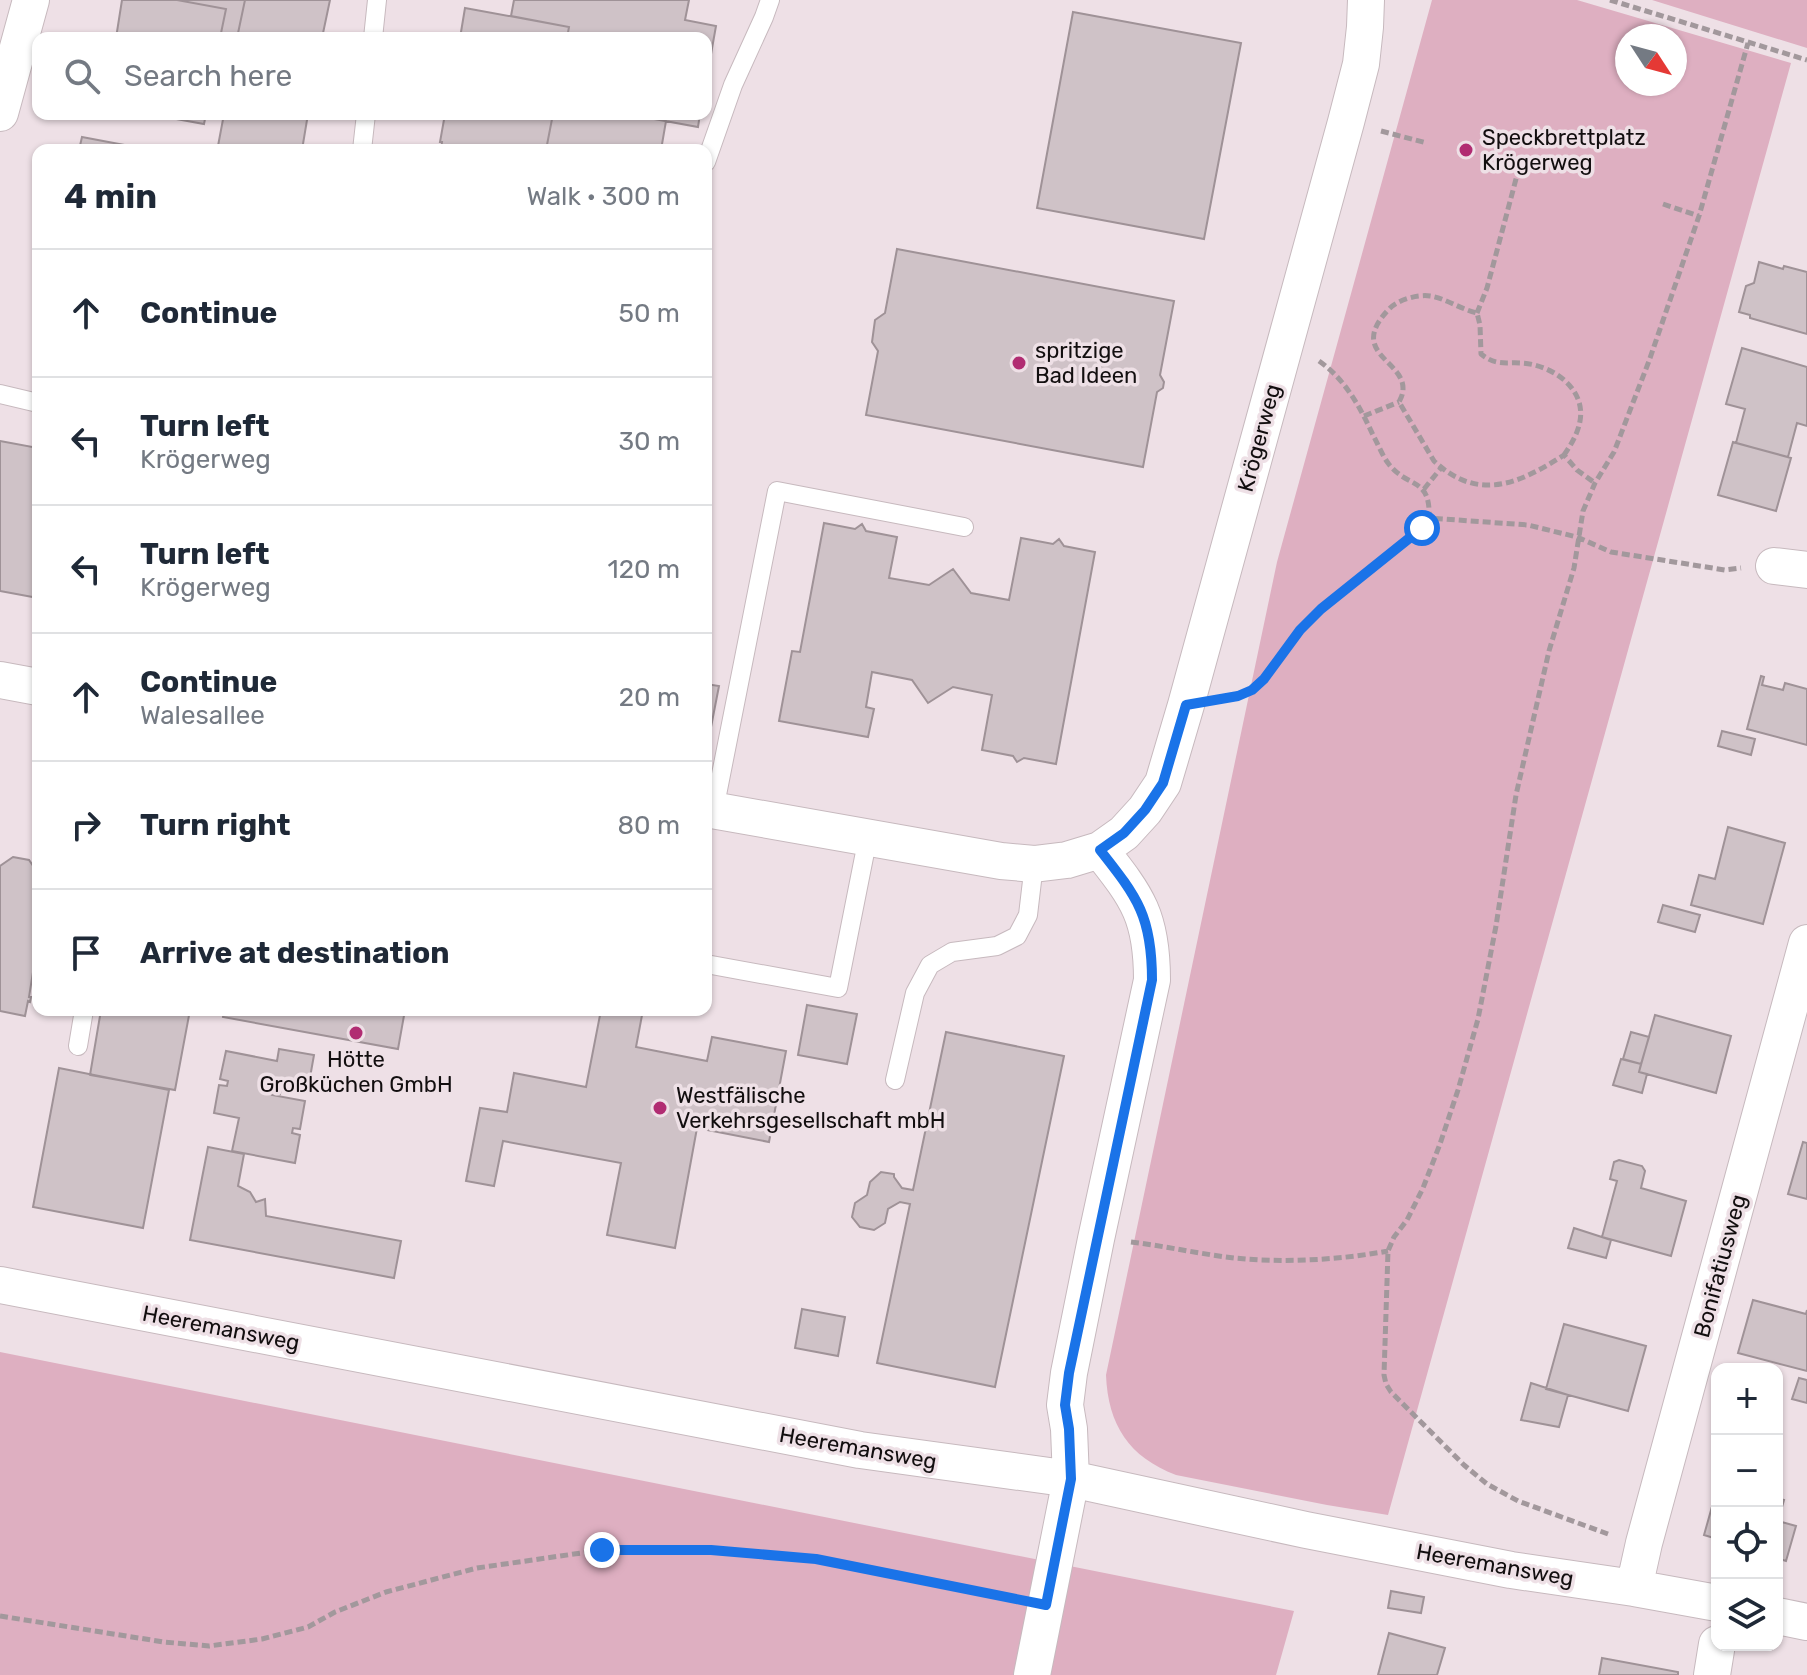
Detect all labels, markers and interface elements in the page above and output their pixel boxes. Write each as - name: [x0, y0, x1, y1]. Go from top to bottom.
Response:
- north arrow: [1615, 24, 1687, 96]
- search box: [32, 32, 712, 120]
- icon: search: [60, 54, 104, 98]
- text: Search here: [124, 58, 292, 94]
- place label: Speckbrettplatz Krögerweg: [1482, 124, 1646, 176]
- marker: Speckbrettplatz Krögerweg: [1457, 141, 1475, 159]
- text: 4 min: [64, 176, 157, 217]
- text: Walk · 300 m: [526, 181, 680, 212]
- icon: ahead: [64, 291, 108, 335]
- text: Continue: [140, 295, 277, 331]
- text: 50 m: [619, 298, 680, 329]
- place label: spritzige Bad Ideen: [1035, 337, 1137, 389]
- marker: spritzige Bad Ideen: [1010, 354, 1028, 372]
- street label: Krögerweg: [1232, 381, 1286, 495]
- text: Turn left: [140, 408, 270, 444]
- icon: left: [64, 419, 108, 463]
- text: 30 m: [618, 426, 680, 457]
- text: Krögerweg: [140, 444, 271, 475]
- route start: [1404, 510, 1440, 546]
- text: Turn left: [140, 536, 270, 572]
- icon: left: [64, 547, 108, 591]
- text: 120 m: [608, 554, 680, 585]
- text: Krögerweg: [140, 572, 271, 603]
- text: Continue: [140, 664, 277, 700]
- icon: ahead: [64, 675, 108, 719]
- text: 20 m: [619, 682, 680, 713]
- text: Walesallee: [140, 700, 265, 731]
- icon: right: [64, 803, 108, 847]
- text: Turn right: [140, 807, 291, 843]
- text: 80 m: [617, 810, 680, 841]
- icon: arrive: [64, 931, 108, 975]
- text: Arrive at destination: [140, 935, 450, 971]
- marker: Hötte Großküchen GmbH: [347, 1024, 365, 1042]
- place label: Hötte Großküchen GmbH: [259, 1046, 453, 1098]
- place label: Westfälische Verkehrsgesellschaft mbH: [676, 1082, 945, 1134]
- marker: Westfälische Verkehrsgesellschaft mbH: [651, 1099, 669, 1117]
- street label: Bonifatiusweg: [1688, 1191, 1752, 1341]
- street label: Heeremansweg: [140, 1300, 302, 1356]
- map controls: [1711, 1363, 1783, 1651]
- button: +: [1711, 1363, 1783, 1435]
- street label: Heeremansweg: [777, 1421, 939, 1475]
- button: −: [1711, 1435, 1783, 1507]
- button: locate: [1711, 1507, 1783, 1579]
- route end: [584, 1532, 620, 1568]
- street label: Heeremansweg: [1414, 1538, 1576, 1592]
- button: layers: [1711, 1579, 1783, 1651]

